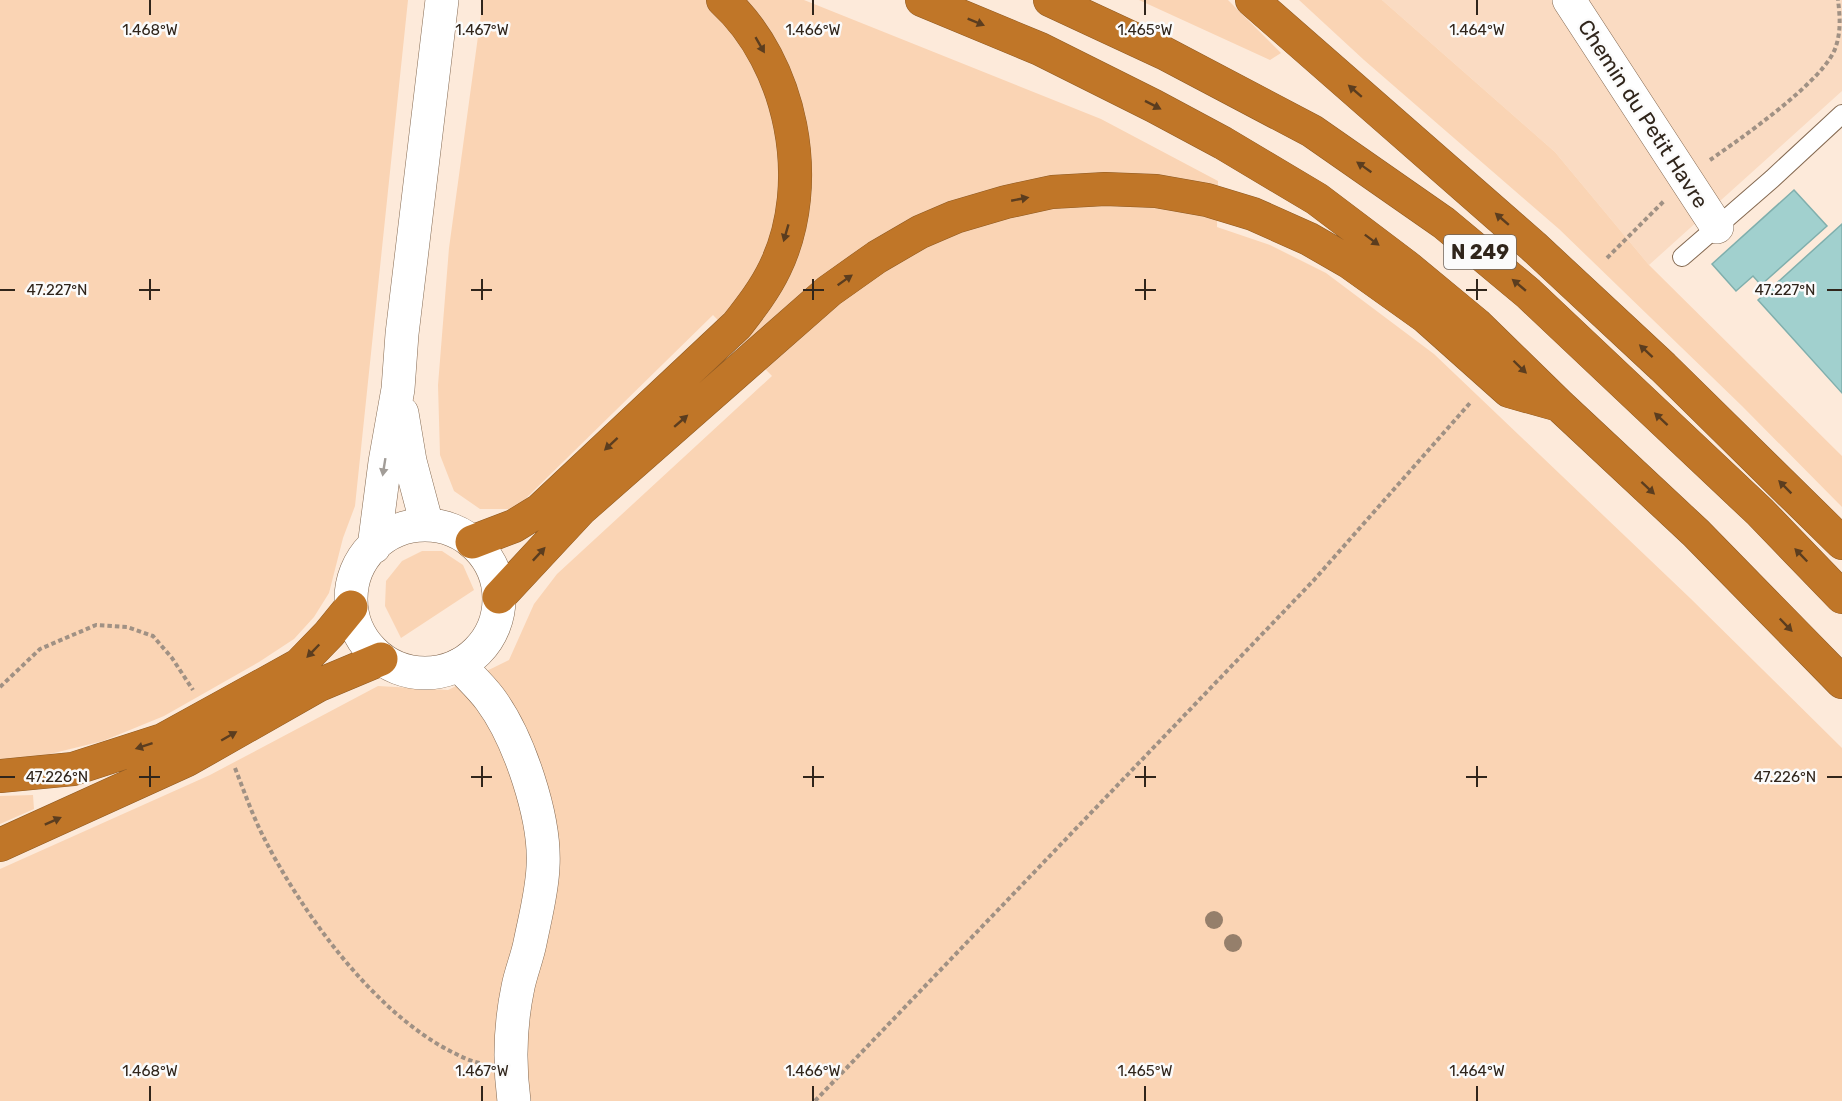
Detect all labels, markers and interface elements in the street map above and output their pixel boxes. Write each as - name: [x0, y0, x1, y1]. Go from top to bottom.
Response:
- street label: Chemin du Petit Havre: [1573, 15, 1714, 213]
- one-way arrow: [967, 18, 985, 27]
- text: 1.468°W: [122, 21, 178, 39]
- text: 1.467°W: [455, 21, 509, 39]
- text: 1.466°W: [785, 21, 841, 39]
- text: 1.465°W: [1117, 21, 1173, 39]
- text: 1.464°W: [1449, 21, 1505, 39]
- one-way arrow: [755, 37, 765, 54]
- one-way arrow: [1347, 85, 1363, 98]
- one-way arrow: [1144, 100, 1161, 110]
- one-way arrow: [1357, 161, 1373, 173]
- one-way arrow: [1011, 194, 1030, 203]
- one-way arrow: [1495, 213, 1510, 226]
- one-way arrow: [781, 224, 791, 242]
- one-way arrow: [1364, 234, 1380, 246]
- road number: N 249: [1444, 235, 1516, 269]
- one-way arrow: [836, 274, 852, 286]
- one-way arrow: [1511, 279, 1527, 292]
- text: 47.227°N: [26, 281, 88, 299]
- text: 47.227°N: [1754, 281, 1816, 299]
- one-way arrow: [1639, 345, 1654, 358]
- one-way arrow: [1512, 359, 1526, 373]
- one-way arrow: [1654, 412, 1669, 426]
- one-way arrow: [673, 415, 688, 428]
- one-way arrow: [604, 437, 619, 450]
- one-way arrow: [380, 458, 389, 477]
- one-way arrow: [1640, 481, 1655, 495]
- one-way arrow: [1779, 481, 1793, 495]
- one-way arrow: [532, 547, 545, 562]
- one-way arrow: [1794, 547, 1808, 562]
- one-way arrow: [1779, 618, 1793, 632]
- one-way arrow: [306, 643, 320, 658]
- one-way arrow: [221, 731, 237, 742]
- one-way arrow: [135, 742, 153, 751]
- text: 47.226°N: [26, 768, 88, 786]
- text: 47.226°N: [1754, 768, 1816, 786]
- one-way arrow: [45, 816, 63, 826]
- text: 1.468°W: [122, 1062, 178, 1080]
- text: 1.467°W: [455, 1062, 509, 1080]
- text: 1.466°W: [785, 1062, 841, 1080]
- text: 1.465°W: [1117, 1062, 1173, 1080]
- text: 1.464°W: [1449, 1062, 1505, 1080]

